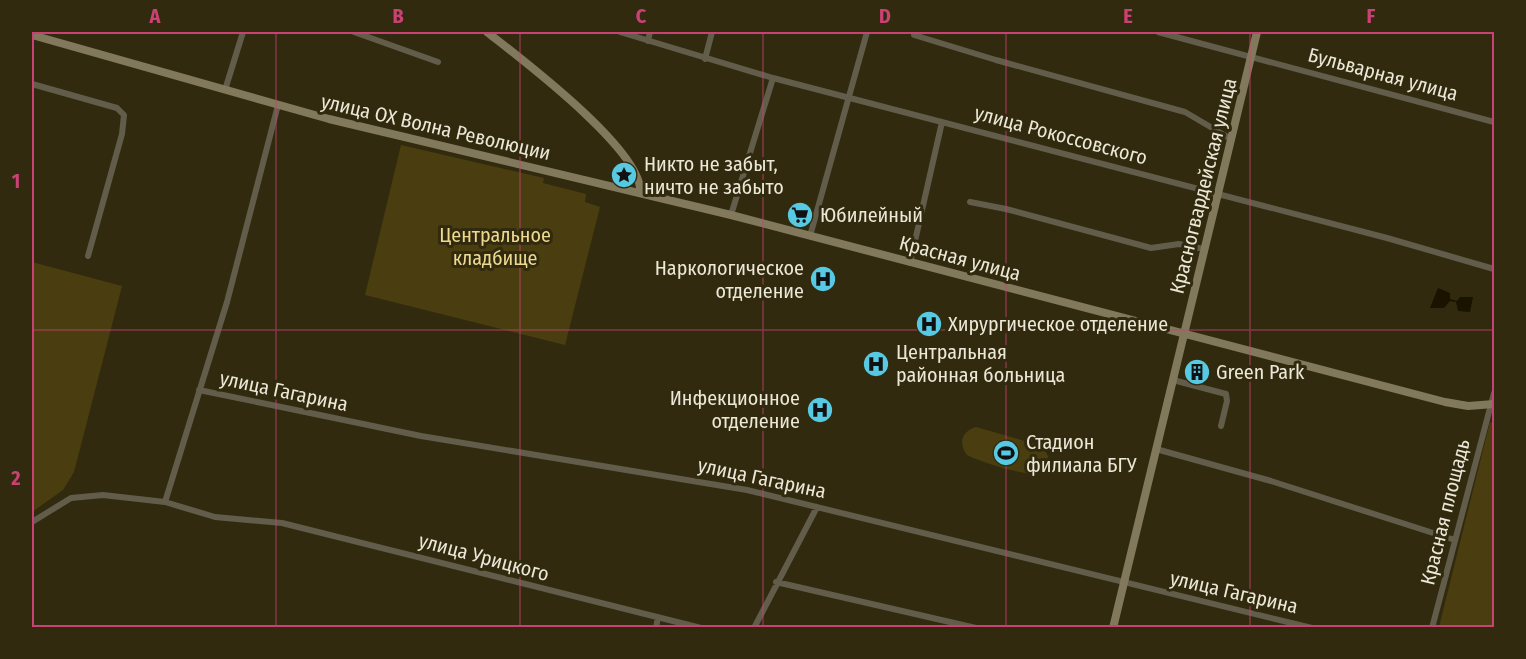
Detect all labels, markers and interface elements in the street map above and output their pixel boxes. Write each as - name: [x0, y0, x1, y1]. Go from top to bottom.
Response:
- text: A: [149, 4, 162, 28]
- text: B: [392, 4, 404, 28]
- text: C: [636, 4, 647, 28]
- text: D: [879, 4, 891, 28]
- text: E: [1123, 4, 1133, 28]
- text: F: [1367, 4, 1376, 28]
- street label: Бульварная улица: [1305, 42, 1461, 106]
- street label: Красногвардейская улица: [1165, 76, 1241, 296]
- street label: улица ОХ Волна Революции: [319, 89, 553, 165]
- street label: улица Рокоссовского: [972, 100, 1150, 170]
- place label: Никто не забыт, ничто не забыто: [644, 152, 784, 199]
- place icon: Никто не забыт, ничто не забыто: [609, 160, 639, 190]
- text: 1: [12, 169, 20, 193]
- supermarket icon: Юбилейный: [785, 200, 815, 230]
- place label: Юбилейный: [820, 203, 923, 227]
- park label: Центральное кладбище: [439, 223, 551, 270]
- street label: Красная улица: [897, 230, 1023, 286]
- place label: Наркологическое отделение: [655, 256, 804, 303]
- hospital icon: Наркологическое отделение: [808, 264, 838, 294]
- hospital icon: Хирургическое отделение: [914, 309, 944, 339]
- place label: Хирургическое отделение: [948, 312, 1168, 336]
- place label: Центральная районная больница: [896, 340, 1065, 387]
- hospital icon: Центральная районная больница: [861, 349, 891, 379]
- building icon: Green Park: [1182, 357, 1212, 387]
- place label: Green Park: [1216, 360, 1305, 384]
- street label: улица Гагарина: [218, 366, 350, 416]
- place label: Инфекционное отделение: [670, 386, 800, 433]
- hospital icon: Инфекционное отделение: [805, 395, 835, 425]
- place label: Стадион филиала БГУ: [1026, 430, 1137, 477]
- street label: Красная площадь: [1415, 437, 1475, 587]
- sports icon: Стадион филиала БГУ: [991, 438, 1021, 468]
- street label: улица Гагарина: [696, 453, 828, 503]
- text: 2: [10, 466, 21, 490]
- street label: улица Урицкого: [416, 528, 552, 586]
- street label: улица Гагарина: [1168, 566, 1300, 618]

